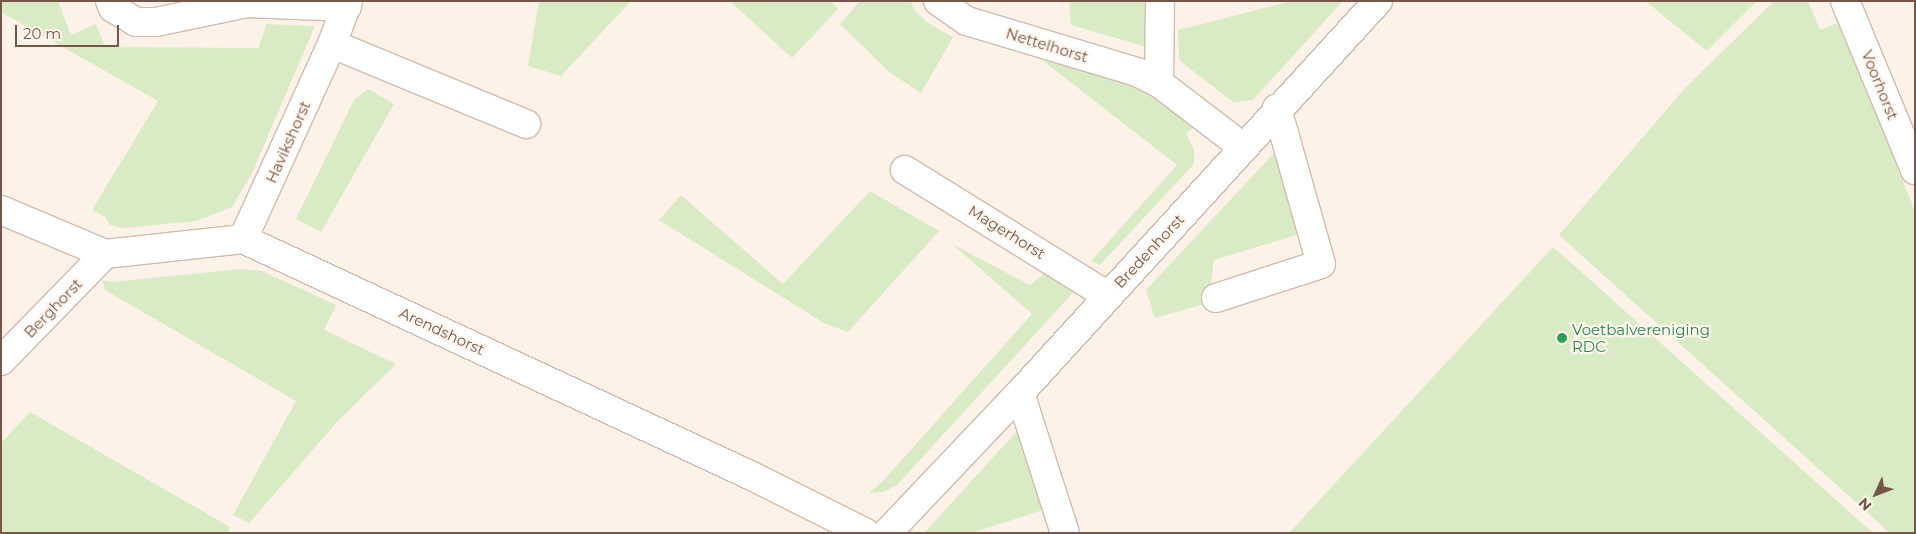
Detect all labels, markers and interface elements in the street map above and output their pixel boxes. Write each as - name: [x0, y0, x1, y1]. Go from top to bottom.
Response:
- scale bar: [18, 15, 121, 47]
- text: 20 m: [23, 24, 61, 43]
- street label: Nettelhorst: [1004, 24, 1090, 66]
- street label: Voorhorst: [1858, 48, 1902, 122]
- street label: Havikshorst: [262, 98, 314, 186]
- street label: Magerhorst: [965, 201, 1049, 263]
- street label: Bredenhorst: [1110, 210, 1188, 292]
- street label: Berghorst: [20, 275, 86, 341]
- street label: Arendshorst: [396, 303, 488, 359]
- place label: Voetbalvereniging RDC: [1572, 320, 1710, 355]
- marker: Voetbalvereniging RDC: [1556, 332, 1568, 344]
- north arrow: [1851, 469, 1901, 519]
- text: N: [1855, 494, 1875, 515]

